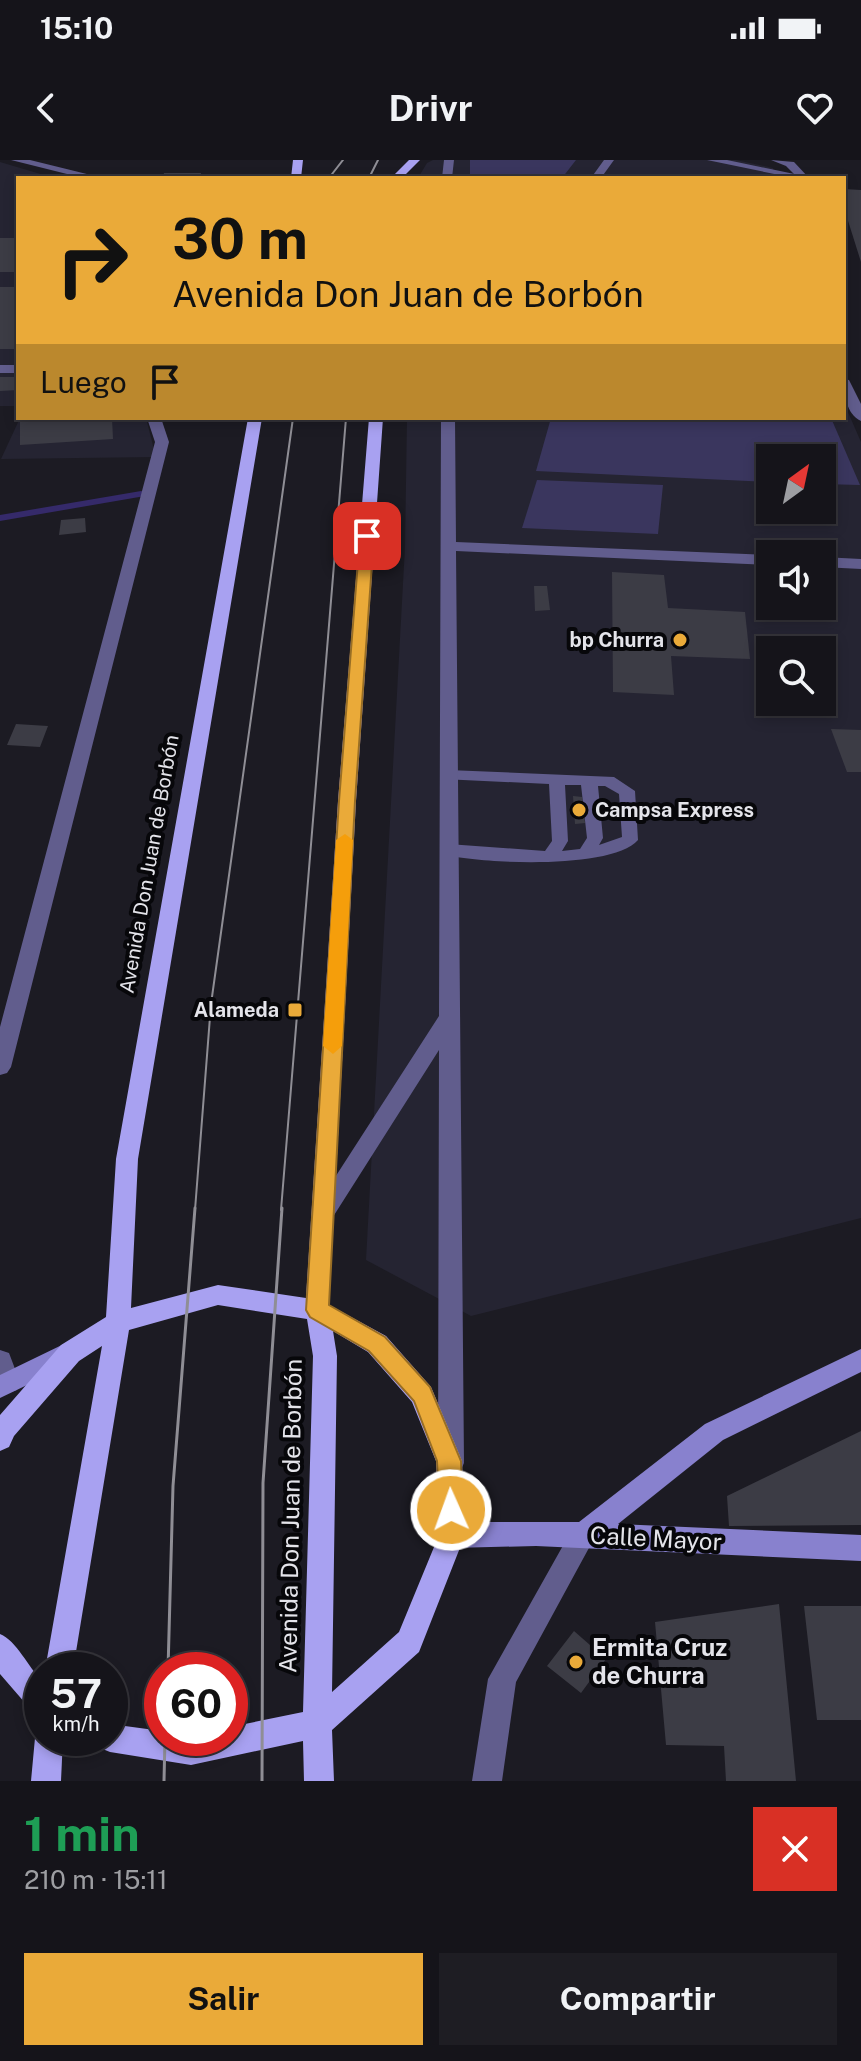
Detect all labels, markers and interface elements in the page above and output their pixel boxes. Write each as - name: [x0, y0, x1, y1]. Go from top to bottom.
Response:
- text: 15:10: [40, 10, 113, 46]
- icon: back: [24, 86, 68, 130]
- icon: heart: [793, 86, 837, 130]
- text: Drivr: [389, 87, 472, 129]
- text: 30 m: [172, 206, 308, 272]
- icon: right: [40, 208, 144, 312]
- text: Avenida Don Juan de Borbón: [172, 273, 644, 315]
- icon: arrive: [143, 360, 187, 404]
- text: Luego: [40, 364, 127, 400]
- north arrow: [756, 444, 836, 524]
- map controls: [756, 444, 836, 716]
- pin: [333, 502, 401, 570]
- icon: arrive: [345, 514, 389, 558]
- button: sound: [756, 540, 836, 620]
- place label: bp Churra: [569, 628, 664, 652]
- marker: bp Churra: [671, 631, 689, 649]
- button: search: [756, 636, 836, 716]
- street label: Avenida Don Juan de Borbón: [114, 733, 184, 995]
- place label: Campsa Express: [595, 798, 754, 822]
- marker: Campsa Express: [570, 801, 588, 819]
- place label: Alameda: [194, 998, 279, 1022]
- marker: Alameda: [286, 1001, 304, 1019]
- street label: Avenida Don Juan de Borbón: [273, 1359, 307, 1673]
- position arrow: [409, 1468, 493, 1552]
- street label: Calle Mayor: [589, 1521, 723, 1555]
- place label: Ermita Cruz de Churra: [592, 1633, 727, 1689]
- speed limit sign: 60: [144, 1652, 248, 1756]
- marker: Ermita Cruz de Churra: [567, 1653, 585, 1671]
- text: 57: [50, 1670, 102, 1717]
- text: km/h: [52, 1712, 100, 1736]
- text: 1 min: [24, 1805, 140, 1862]
- button: close: [753, 1807, 837, 1891]
- text: 210 m · 15:11: [24, 1864, 168, 1895]
- button: Salir: [24, 1953, 423, 2045]
- button: Compartir: [439, 1953, 837, 2045]

